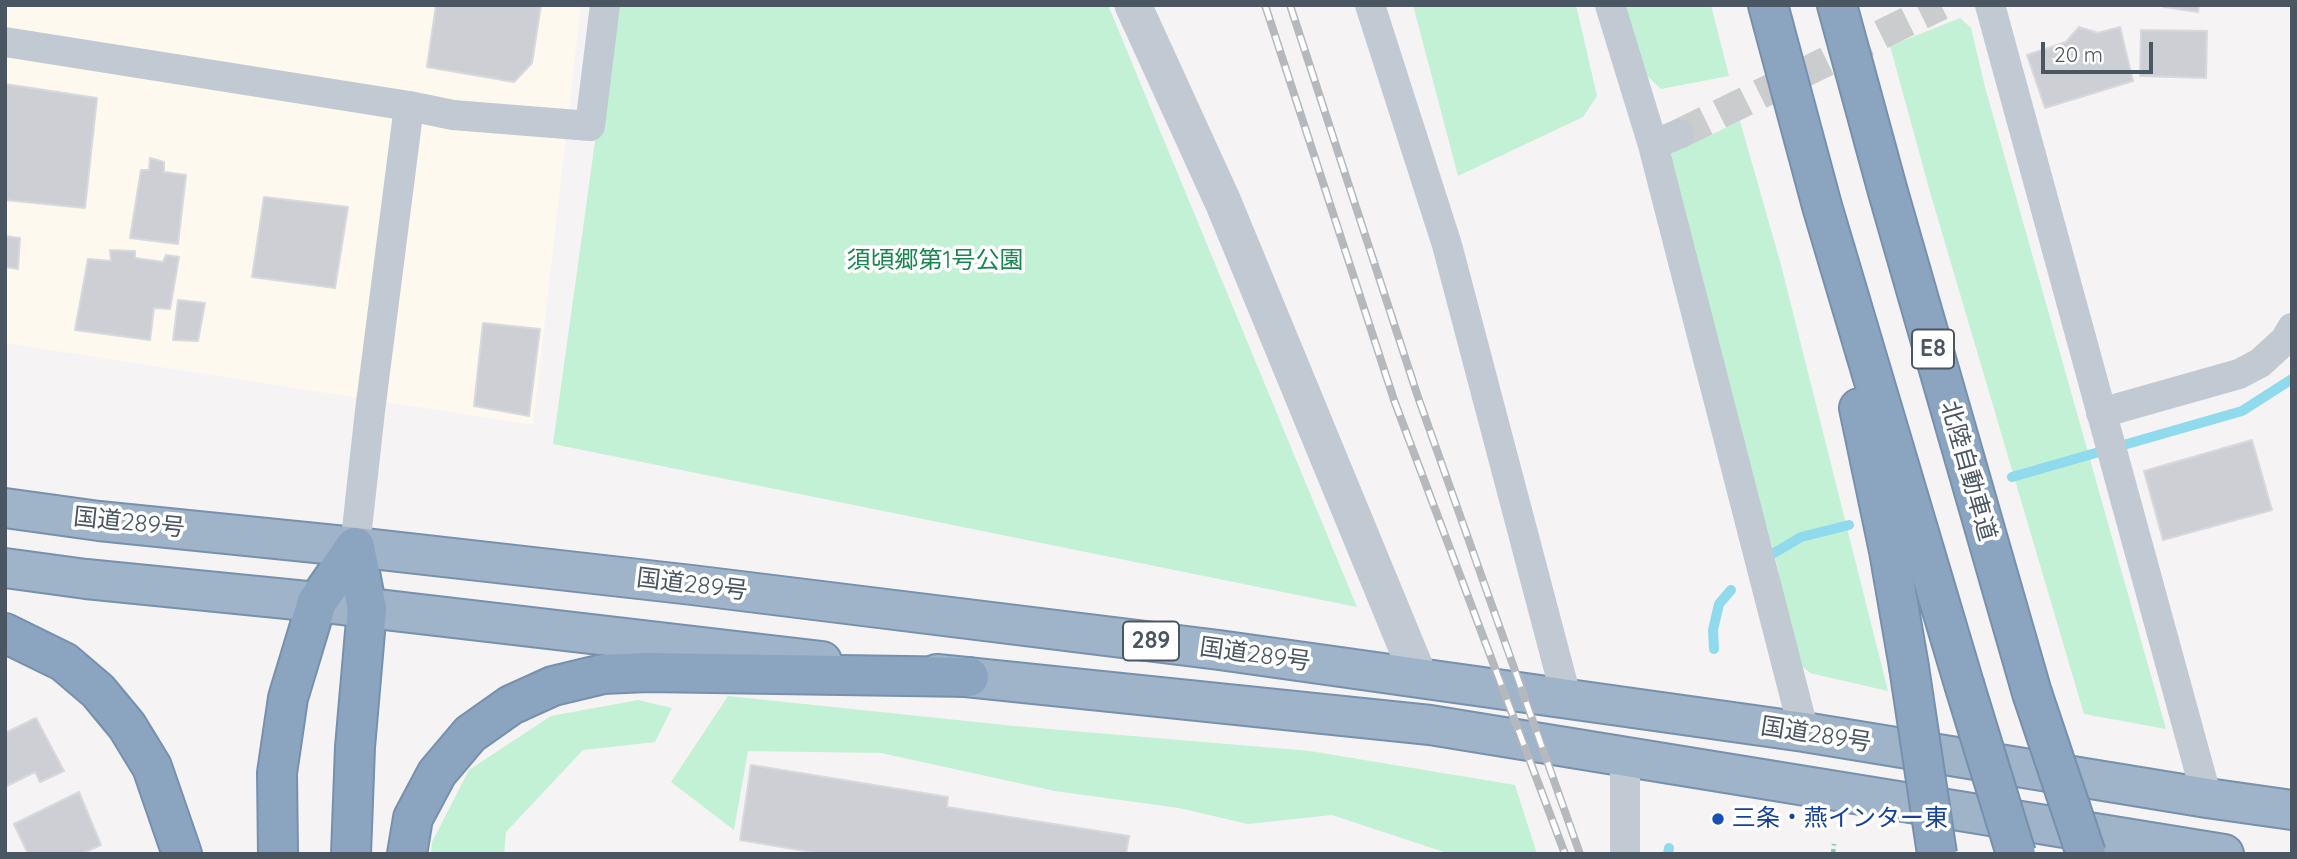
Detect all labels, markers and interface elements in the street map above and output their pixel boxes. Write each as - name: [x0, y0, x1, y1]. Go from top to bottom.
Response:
- scale bar: [2045, 28, 2157, 72]
- text: 20 m: [2054, 41, 2103, 67]
- park label: 須頃郷第1号公園: [847, 247, 1023, 275]
- road number: E8: [1912, 330, 1954, 368]
- street label: 北陸自動車道: [1934, 398, 2002, 544]
- street label: 国道289号: [72, 503, 186, 543]
- street label: 国道289号: [635, 564, 749, 606]
- road number: 289: [1123, 622, 1179, 660]
- street label: 国道289号: [1198, 633, 1312, 677]
- street label: 国道289号: [1759, 712, 1873, 758]
- place label: 三条・燕インター東: [1732, 805, 1948, 833]
- marker: 三条・燕インター東: [1710, 811, 1726, 827]

